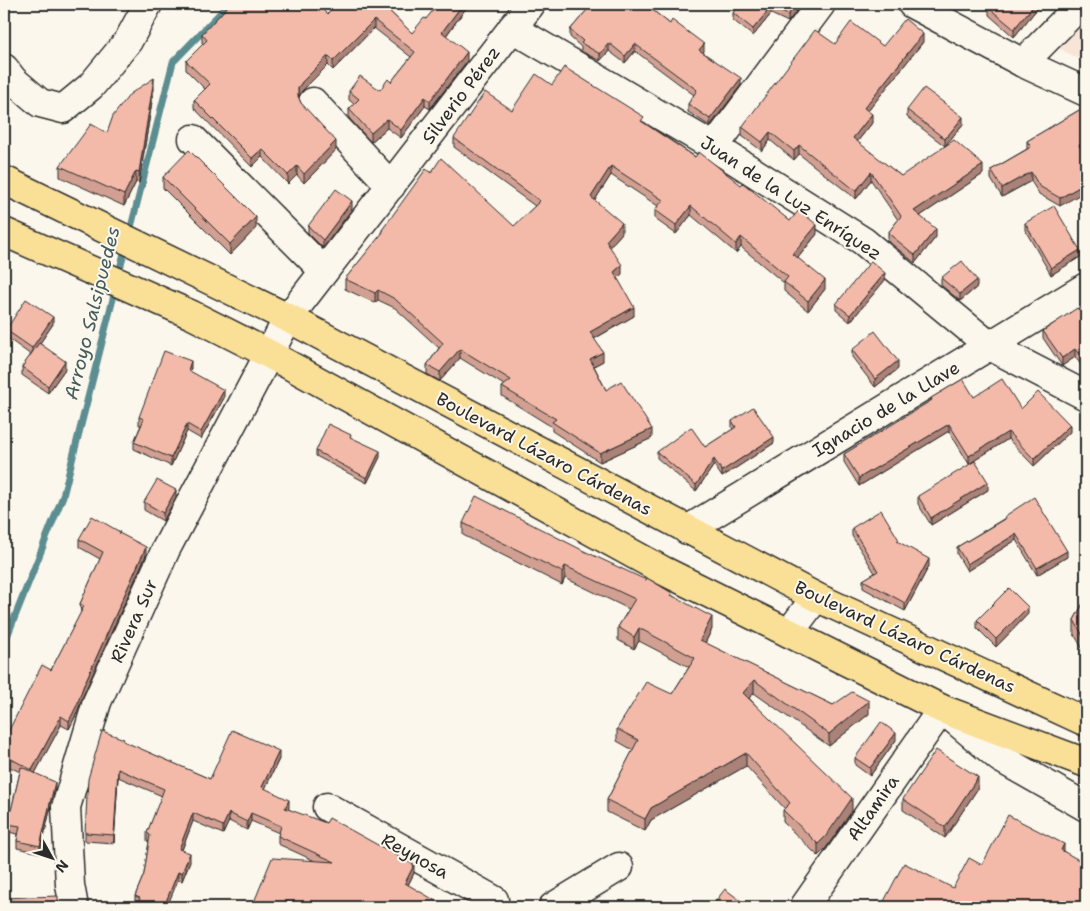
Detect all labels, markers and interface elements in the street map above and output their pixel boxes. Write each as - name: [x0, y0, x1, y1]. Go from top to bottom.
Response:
- street label: Silverio Pérez: [416, 41, 506, 149]
- street label: Juan de la Luz Enríquez: [696, 130, 886, 266]
- water label: Arroyo Salsipuedes: [58, 224, 126, 402]
- street label: Ignacio de la Llave: [808, 356, 964, 462]
- street label: Boulevard Lázaro Cárdenas: [432, 387, 656, 521]
- street label: Rivera Sur: [105, 575, 163, 667]
- street label: Boulevard Lázaro Cárdenas: [791, 575, 1019, 699]
- street label: Altamira: [842, 770, 904, 846]
- street label: Reynosa: [377, 828, 453, 884]
- north arrow: [28, 834, 78, 884]
- text: N: [51, 856, 72, 876]

